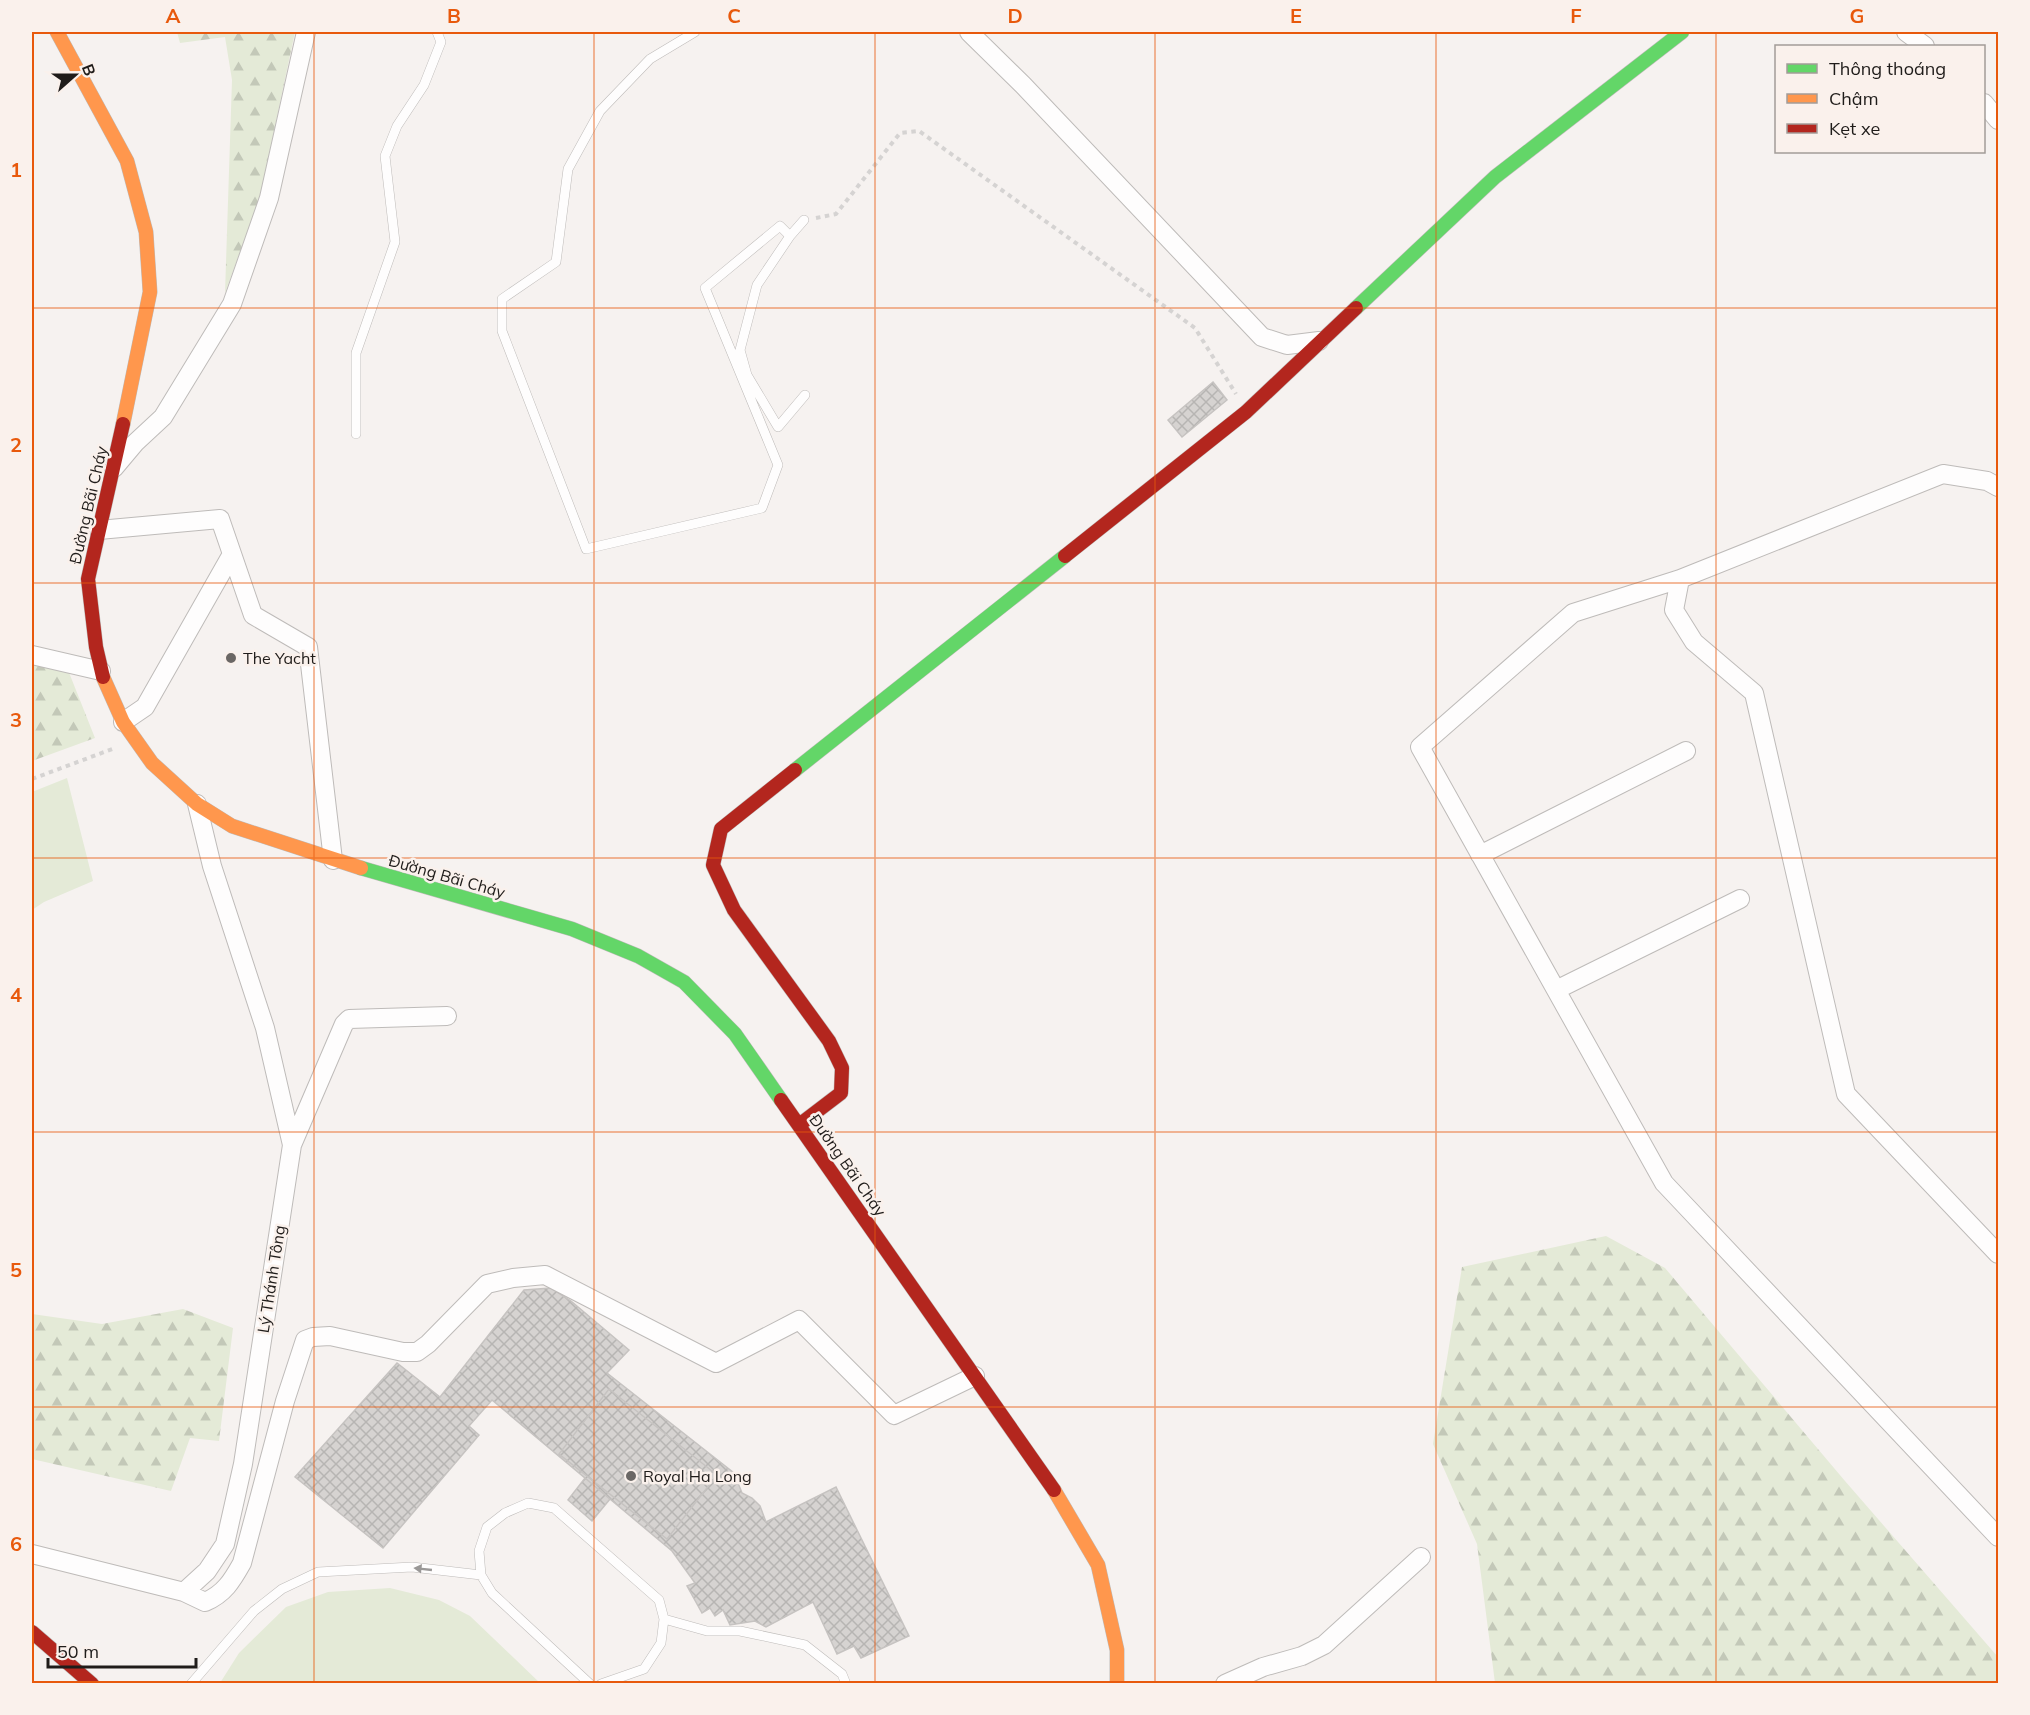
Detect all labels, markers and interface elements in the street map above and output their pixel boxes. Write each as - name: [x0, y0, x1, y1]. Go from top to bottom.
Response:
- text: A: [166, 3, 181, 28]
- text: B: [447, 3, 461, 28]
- text: C: [727, 3, 741, 28]
- text: D: [1007, 3, 1023, 28]
- text: E: [1290, 3, 1302, 28]
- text: F: [1570, 3, 1582, 28]
- text: G: [1850, 3, 1864, 28]
- north arrow: [45, 45, 105, 105]
- legend: [1775, 45, 1985, 153]
- text: Thông thoáng: [1829, 57, 1946, 80]
- text: B: [78, 61, 100, 78]
- text: Chậm: [1829, 87, 1878, 110]
- text: Kẹt xe: [1829, 117, 1880, 140]
- text: 1: [10, 157, 22, 182]
- text: 2: [10, 432, 22, 457]
- street label: Đường Bãi Cháy: [65, 444, 111, 566]
- place label: The Yacht: [243, 648, 316, 668]
- marker: The Yacht: [224, 651, 238, 665]
- text: 3: [10, 707, 22, 732]
- street label: Đường Bãi Cháy: [386, 850, 508, 902]
- text: 4: [10, 982, 22, 1007]
- street label: Đường Bãi Cháy: [805, 1110, 891, 1220]
- street label: Lý Thánh Tông: [253, 1224, 289, 1334]
- text: 5: [10, 1257, 22, 1282]
- place label: Royal Ha Long: [643, 1466, 752, 1486]
- marker: Royal Ha Long: [624, 1469, 638, 1483]
- text: 6: [10, 1531, 22, 1556]
- one-way arrow: [414, 1564, 433, 1574]
- scale bar: [48, 1631, 196, 1669]
- text: 50 m: [57, 1640, 99, 1663]

